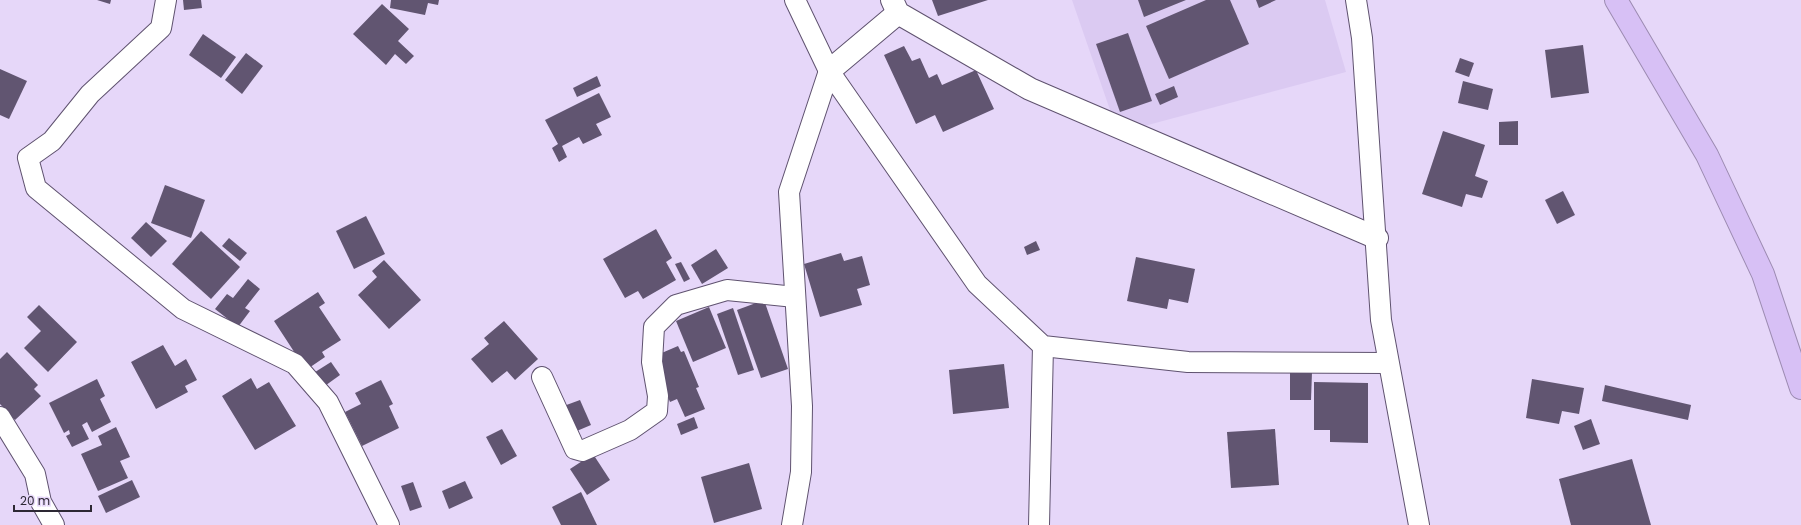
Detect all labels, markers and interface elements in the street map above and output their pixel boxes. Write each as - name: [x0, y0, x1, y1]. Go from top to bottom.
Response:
- scale bar: [14, 487, 91, 513]
- text: 20 m: [20, 492, 50, 509]

